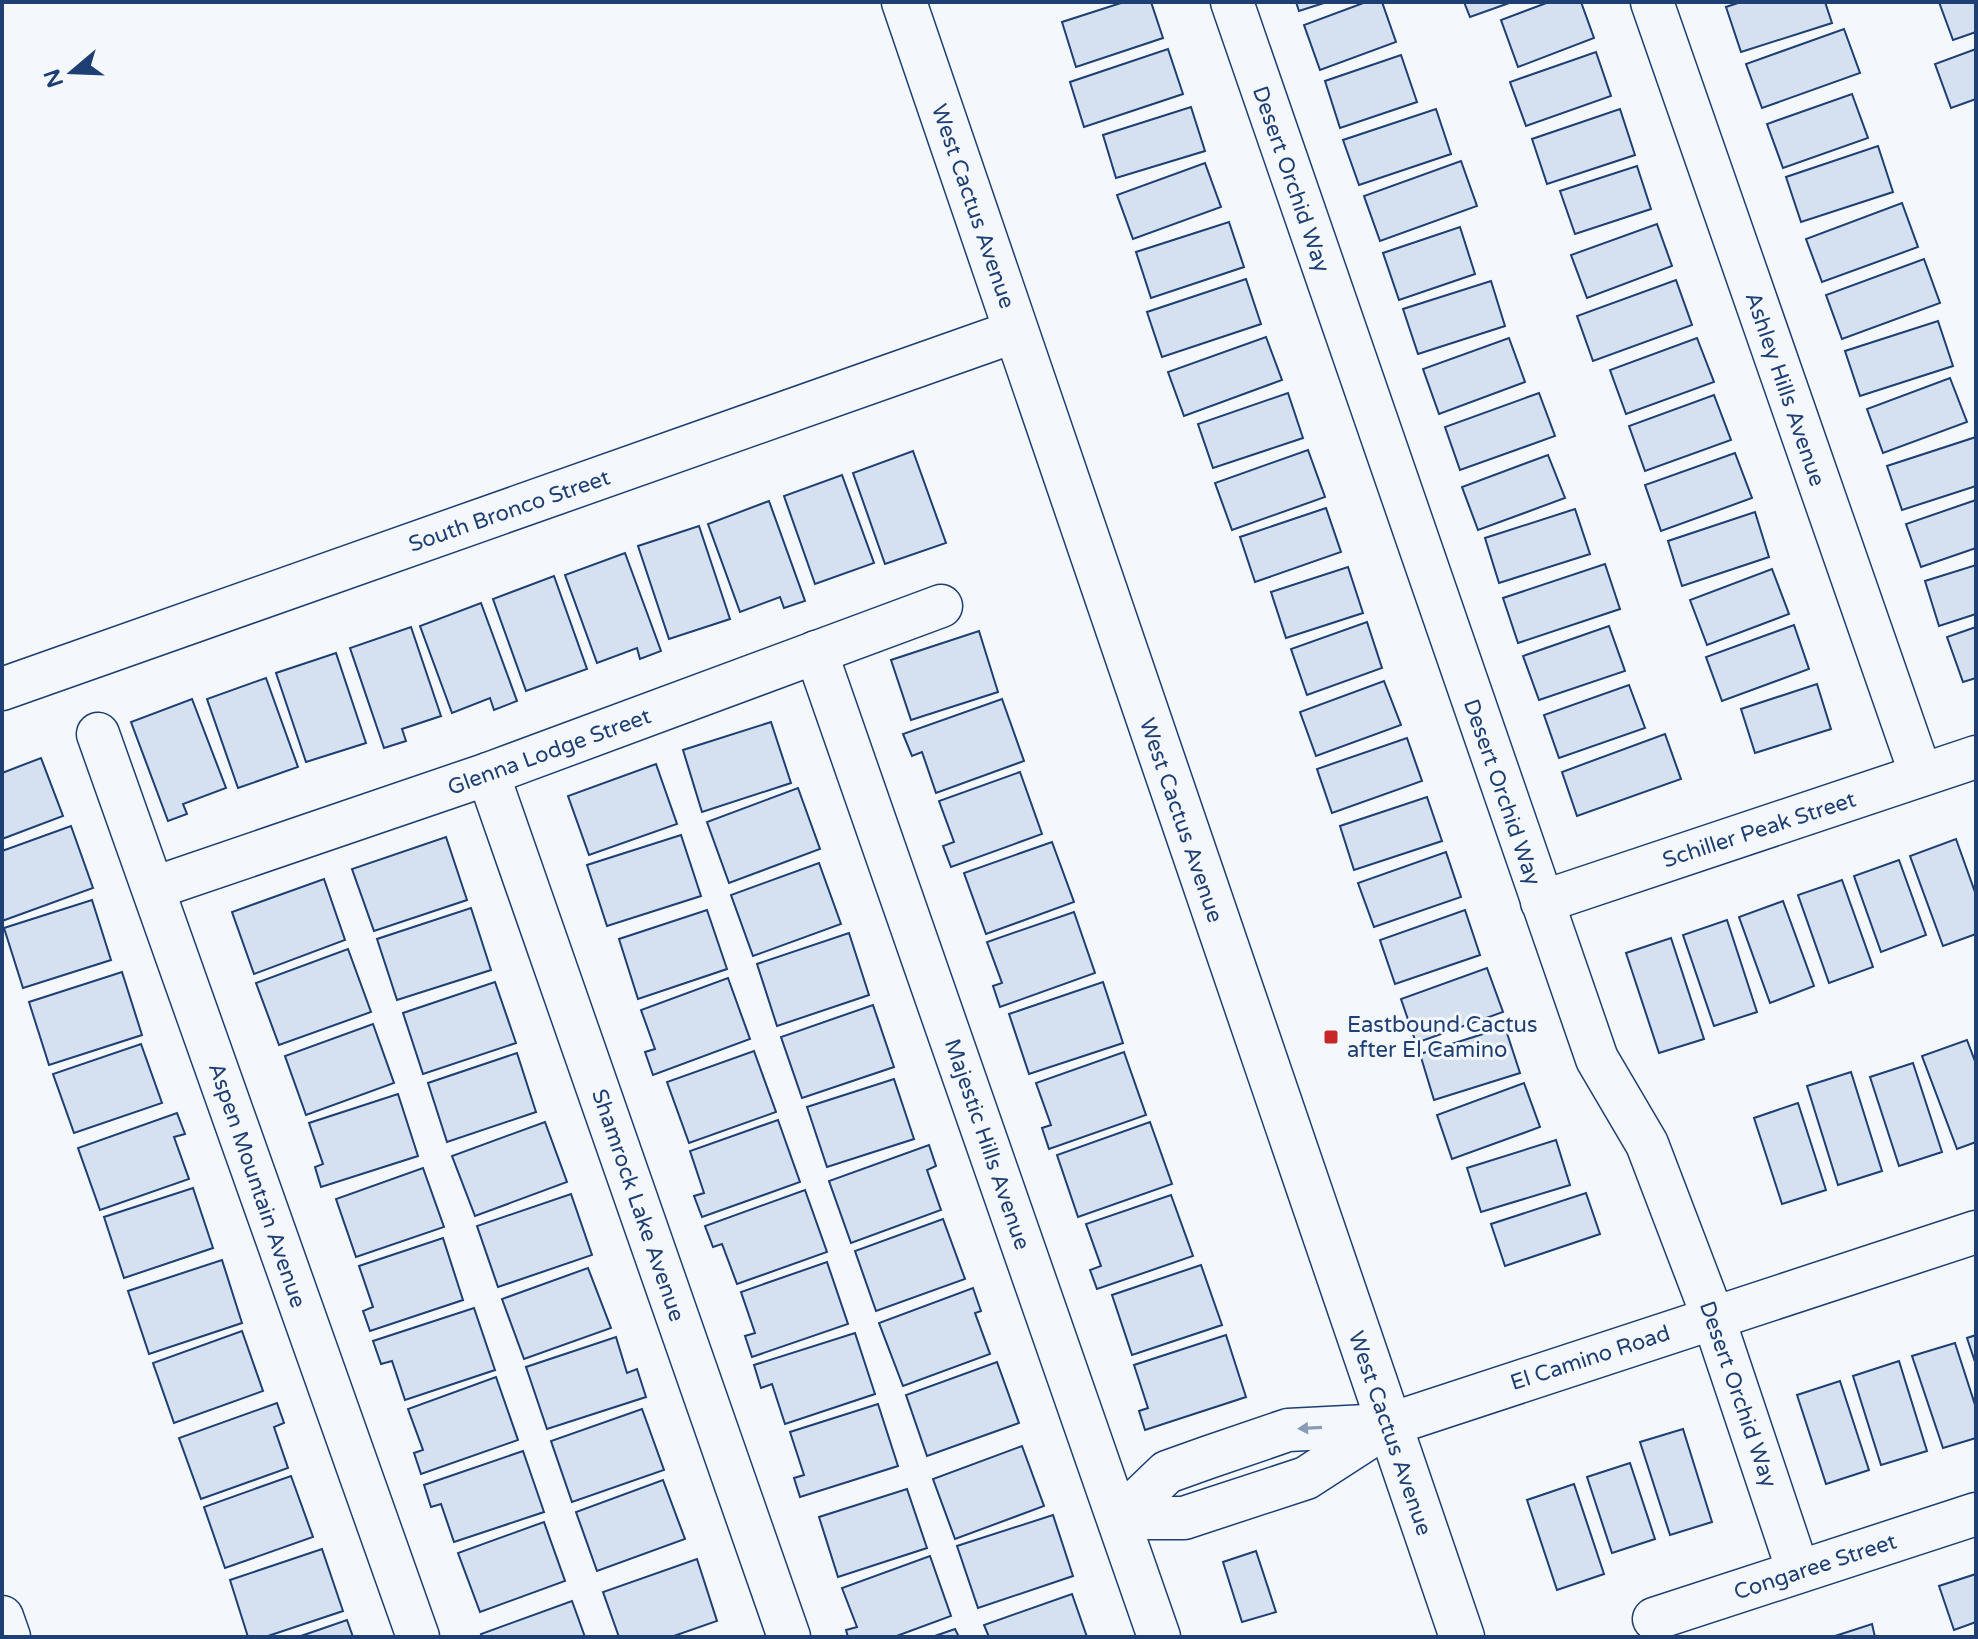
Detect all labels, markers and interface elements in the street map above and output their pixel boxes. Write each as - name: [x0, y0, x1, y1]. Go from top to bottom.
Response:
- north arrow: [32, 32, 112, 112]
- text: N: [39, 66, 69, 91]
- street label: Desert Orchid Way: [1247, 83, 1335, 276]
- street label: West Cactus Avenue: [926, 101, 1020, 312]
- street label: Ashley Hills Avenue: [1740, 289, 1830, 490]
- street label: South Bronco Street: [405, 464, 614, 558]
- street label: Desert Orchid Way: [1458, 696, 1546, 889]
- street label: Glenna Lodge Street: [444, 703, 654, 801]
- street label: West Cactus Avenue: [1134, 715, 1228, 926]
- street label: Schiller Peak Street: [1659, 786, 1859, 873]
- place label: Eastbound Cactus after El Camino: [1347, 1012, 1538, 1063]
- marker: Eastbound Cactus after El Camino: [1322, 1028, 1340, 1046]
- street label: Majestic Hills Avenue: [939, 1035, 1035, 1253]
- street label: Aspen Mountain Avenue: [203, 1059, 311, 1311]
- street label: Shamrock Lake Avenue: [586, 1086, 690, 1325]
- street label: Desert Orchid Way: [1694, 1298, 1782, 1491]
- street label: El Camino Road: [1507, 1320, 1673, 1396]
- street label: West Cactus Avenue: [1343, 1328, 1437, 1539]
- one-way arrow: [1297, 1422, 1322, 1435]
- street label: Congaree Street: [1731, 1528, 1900, 1606]

